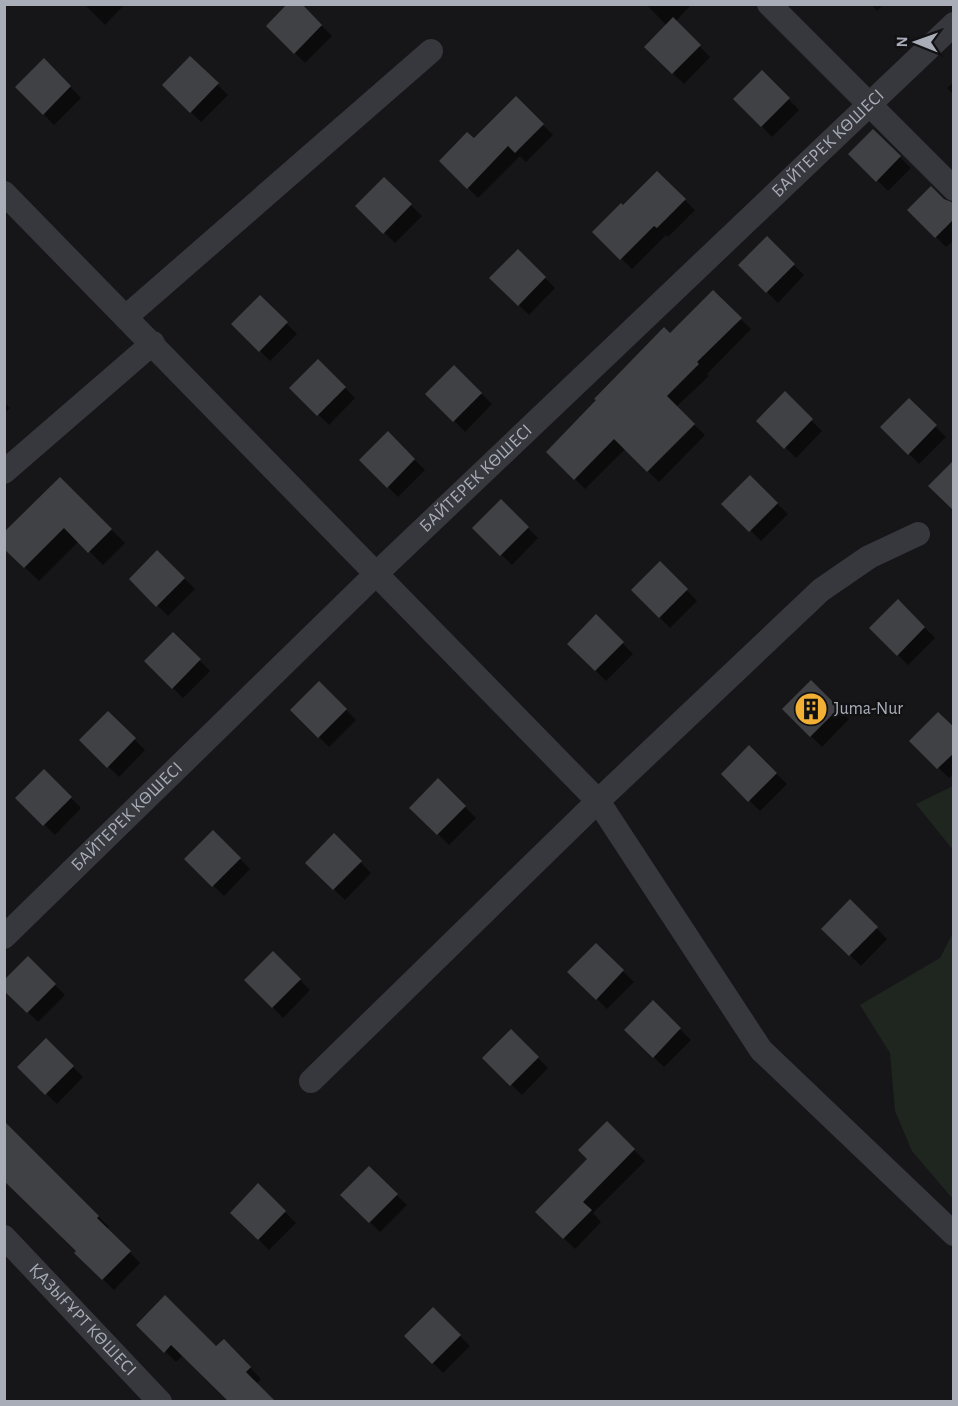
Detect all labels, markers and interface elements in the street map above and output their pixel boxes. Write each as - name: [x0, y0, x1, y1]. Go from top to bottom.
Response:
- north arrow: [886, 12, 946, 72]
- text: N: [894, 36, 910, 47]
- street label: БАЙТЕРЕК КӨШЕСІ: [769, 86, 888, 201]
- street label: БАЙТЕРЕК КӨШЕСІ: [416, 421, 536, 536]
- building icon: Juma-Nur: [793, 691, 829, 727]
- place label: Juma-Nur: [834, 700, 903, 718]
- street label: БАЙТЕРЕК КӨШЕСІ: [68, 759, 186, 875]
- street label: ҚАЗЫҒҰРТ КӨШЕСІ: [25, 1260, 140, 1380]

